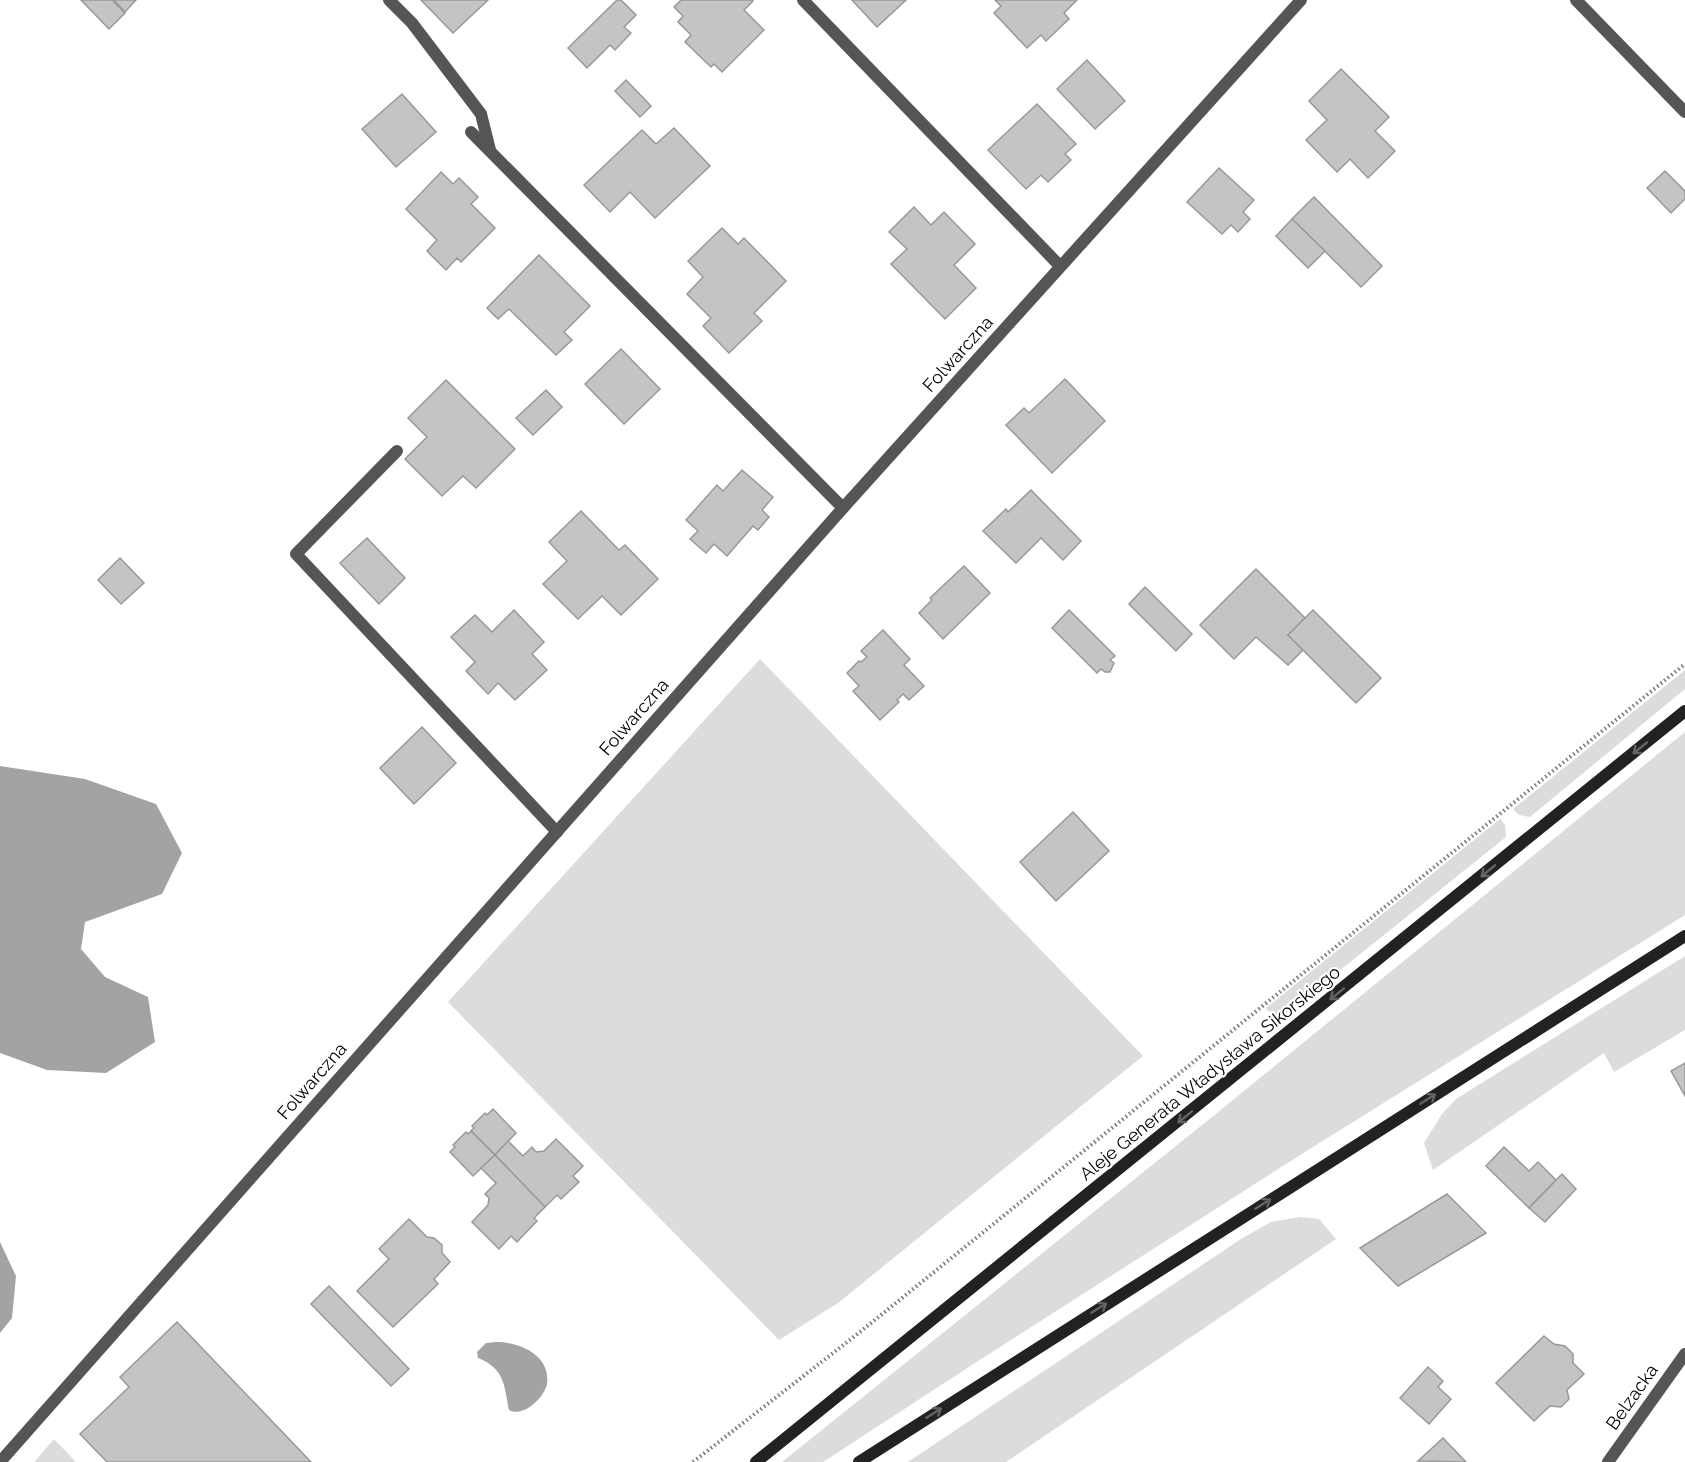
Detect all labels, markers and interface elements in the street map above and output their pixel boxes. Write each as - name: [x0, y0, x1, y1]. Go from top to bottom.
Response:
- street label: Folwarczna: [918, 311, 997, 396]
- street label: Folwarczna: [595, 674, 673, 759]
- one-way arrow: [1632, 742, 1648, 755]
- one-way arrow: [1480, 865, 1496, 878]
- street label: Aleje Generała Władysława Sikorskiego: [1075, 961, 1344, 1184]
- one-way arrow: [1329, 987, 1345, 1000]
- street label: Folwarczna: [273, 1038, 351, 1123]
- one-way arrow: [1419, 1093, 1436, 1105]
- one-way arrow: [1177, 1110, 1193, 1123]
- one-way arrow: [1255, 1197, 1272, 1210]
- one-way arrow: [1090, 1302, 1107, 1314]
- street label: Belzacka: [1601, 1360, 1662, 1434]
- one-way arrow: [925, 1406, 942, 1418]

